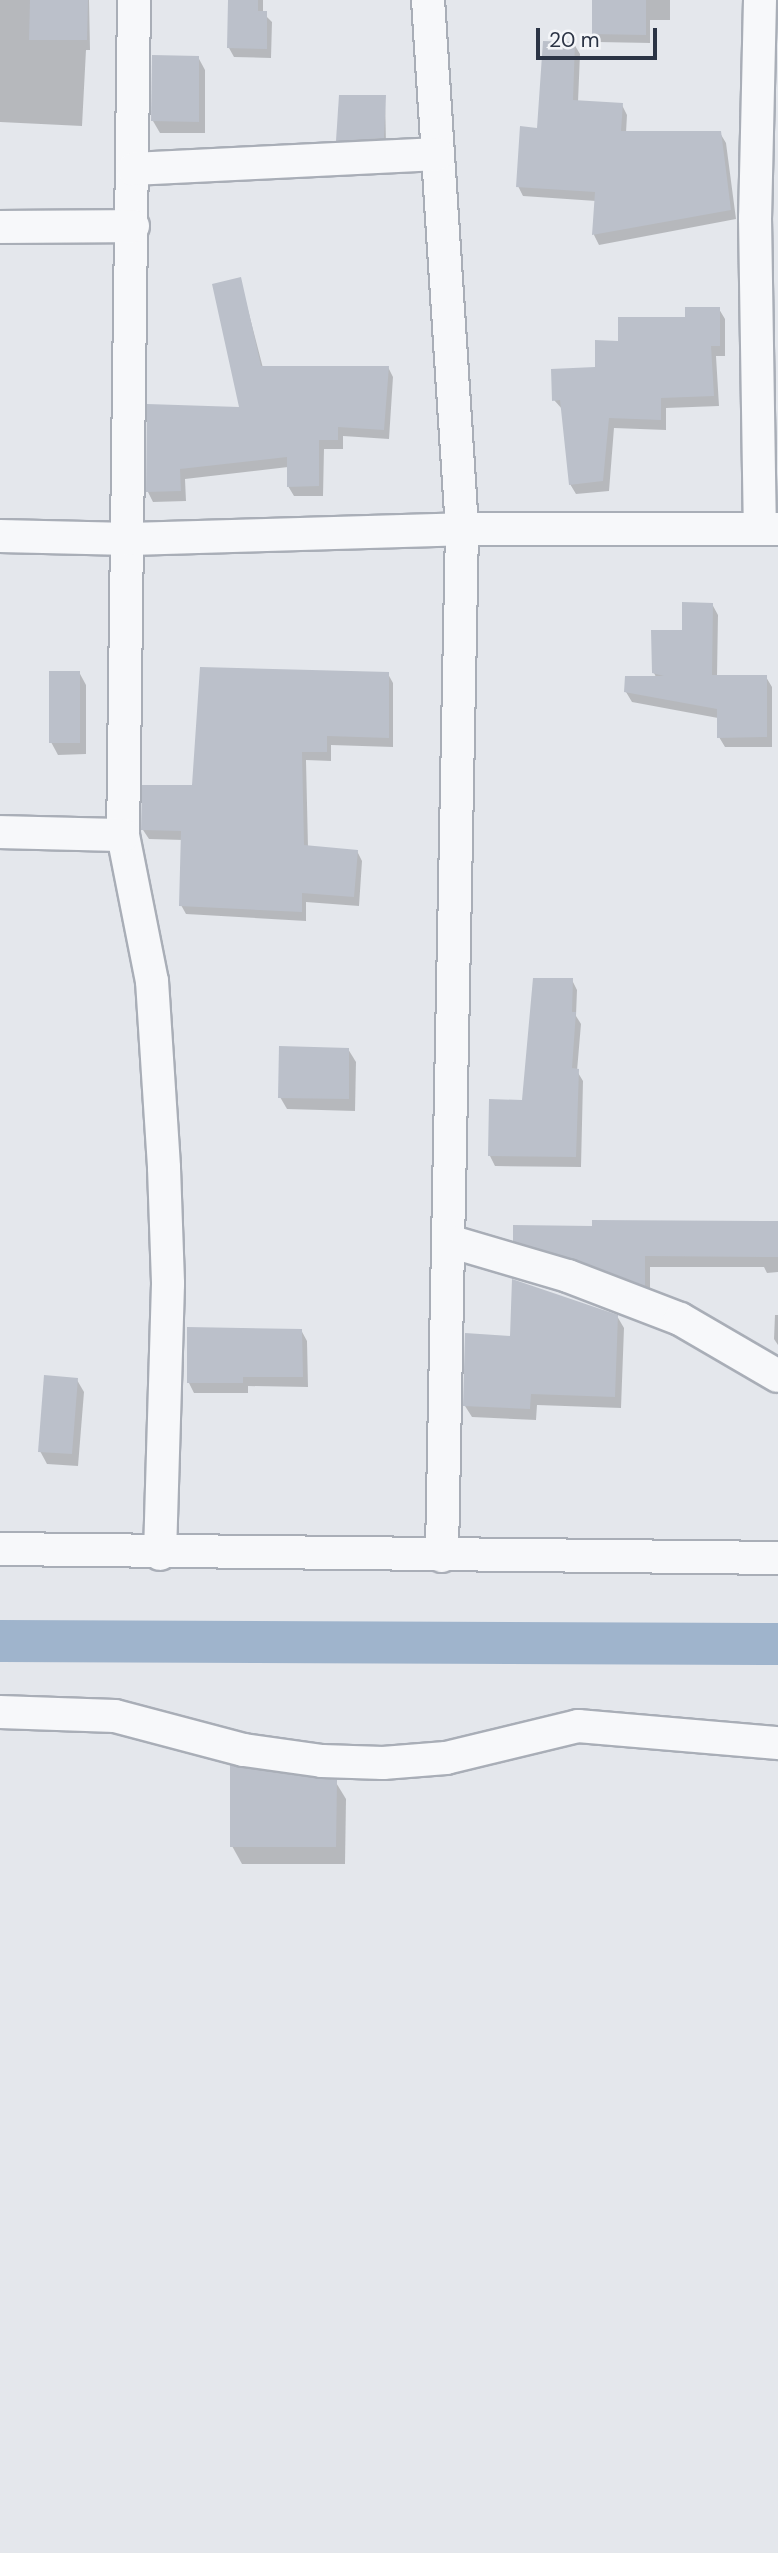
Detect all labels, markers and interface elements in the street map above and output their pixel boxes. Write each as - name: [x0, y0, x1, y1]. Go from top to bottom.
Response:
- scale bar: [540, 14, 661, 58]
- text: 20 m: [549, 26, 600, 54]

